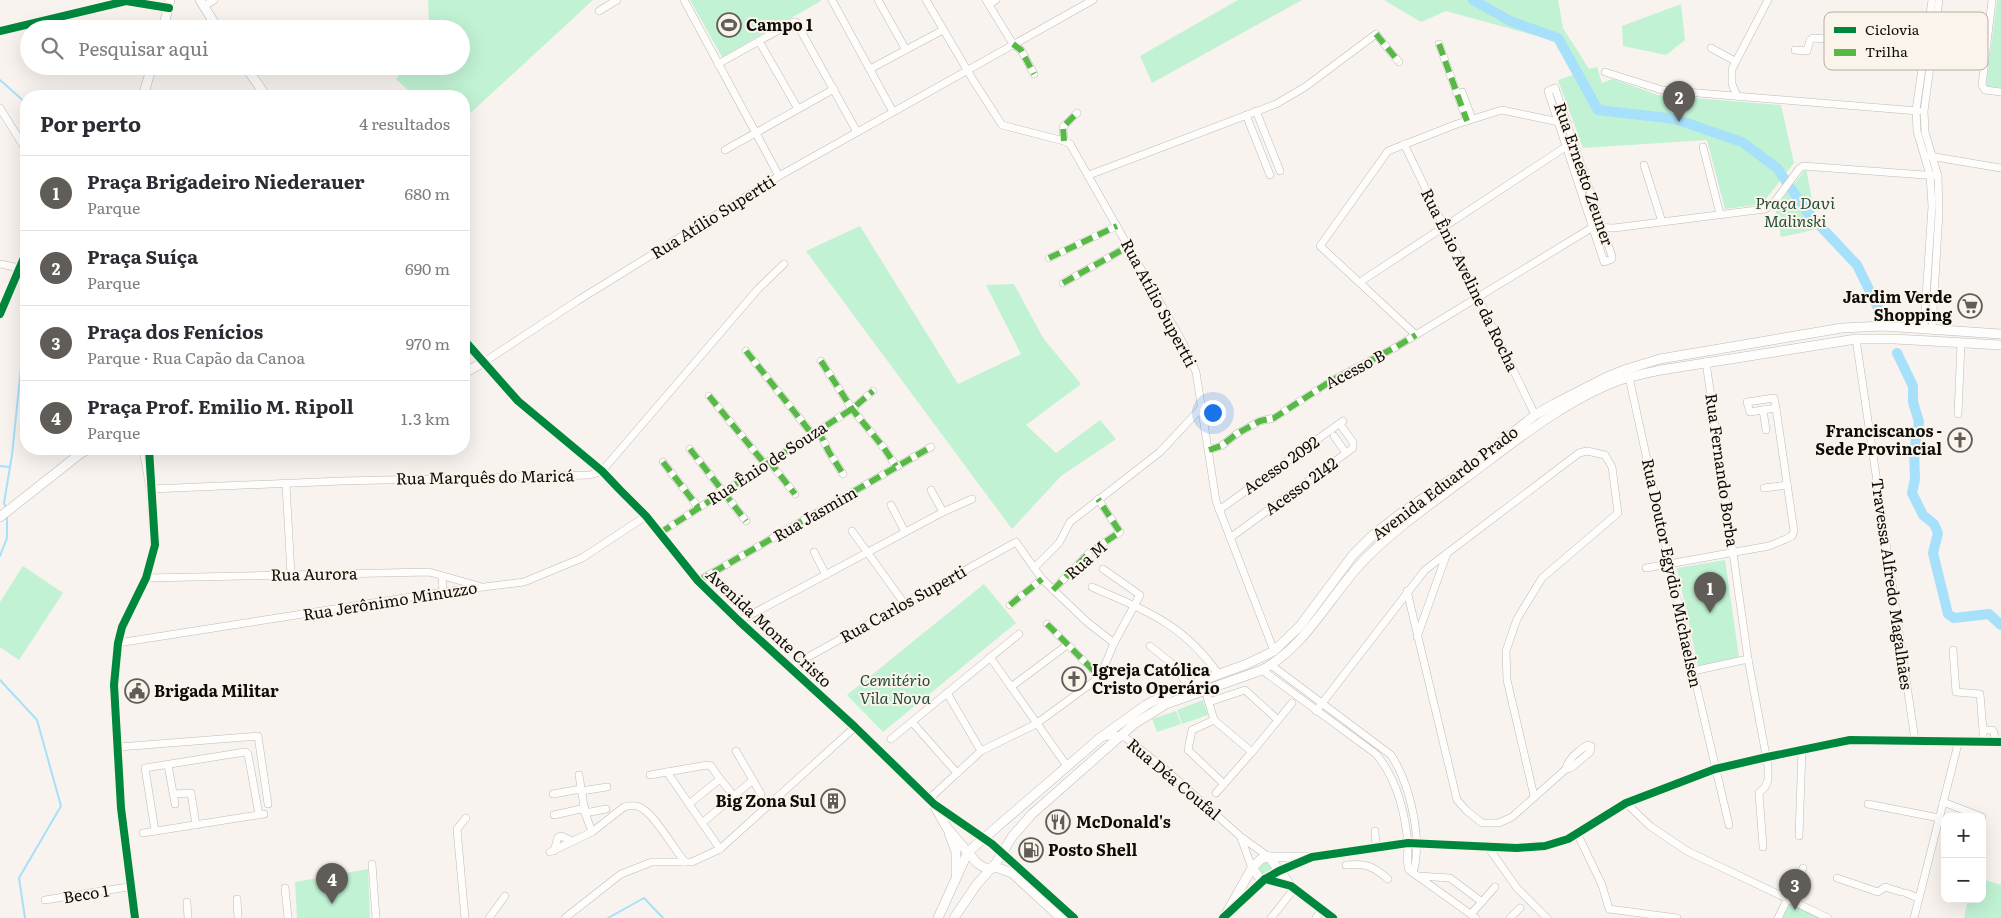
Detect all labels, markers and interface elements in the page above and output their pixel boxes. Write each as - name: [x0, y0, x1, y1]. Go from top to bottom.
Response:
- sports icon: Campo 1: [716, 12, 742, 38]
- place label: Campo 1: [746, 12, 813, 36]
- legend: [1824, 12, 1988, 70]
- text: Ciclovia: [1865, 19, 1920, 39]
- search box: [20, 20, 470, 75]
- icon: search: [38, 34, 66, 62]
- text: Pesquisar aqui: [78, 34, 208, 62]
- text: Trilha: [1865, 41, 1908, 61]
- pin: 2: [1663, 81, 1695, 122]
- street label: Rua Ernesto Zeuner: [1549, 99, 1621, 249]
- text: Por perto: [40, 107, 141, 138]
- text: 4 resultados: [359, 111, 450, 135]
- text: Praça Brigadeiro Niederauer: [87, 167, 365, 195]
- street label: Rua Atílio Supertti: [646, 168, 779, 264]
- text: 1: [53, 181, 59, 205]
- text: 680 m: [405, 181, 450, 205]
- street label: Rua Ênio Aveline da Rocha: [1416, 184, 1526, 375]
- park label: Praça Davi Malinski: [1755, 190, 1835, 232]
- text: Parque: [87, 195, 140, 219]
- street label: Rua Atílio Supertti: [1116, 234, 1204, 371]
- text: Praça Suíça: [87, 242, 198, 270]
- text: 2: [52, 256, 60, 280]
- text: 690 m: [405, 256, 450, 280]
- text: Parque: [87, 270, 140, 294]
- place label: Jardim Verde Shopping: [1843, 284, 1952, 326]
- supermarket icon: Jardim Verde Shopping: [1957, 293, 1983, 319]
- text: Praça dos Fenícios: [87, 317, 263, 345]
- text: 3: [52, 331, 60, 355]
- text: 970 m: [406, 331, 450, 355]
- street label: Acesso B: [1320, 342, 1389, 394]
- text: Parque · Rua Capão da Canoa: [87, 345, 305, 369]
- street label: Rua Fernando Borba: [1700, 391, 1746, 549]
- text: Praça Prof. Emilio M. Ripoll: [87, 392, 354, 420]
- your location: [1200, 400, 1226, 426]
- text: 4: [51, 406, 61, 430]
- text: 1.3 km: [401, 406, 450, 430]
- street label: Rua Ênio de Souza: [702, 414, 831, 510]
- place label: Franciscanos - Sede Provincial: [1815, 418, 1942, 460]
- street label: Avenida Eduardo Prado: [1366, 419, 1523, 545]
- text: Parque: [87, 420, 140, 444]
- church icon: Franciscanos - Sede Provincial: [1947, 427, 1973, 453]
- street label: Acesso 2092: [1237, 429, 1323, 499]
- street label: Acesso 2142: [1259, 450, 1342, 520]
- street label: Rua Doutor Egydio Michaelsen: [1637, 456, 1709, 690]
- street label: Rua Marquês do Maricá: [396, 462, 575, 490]
- street label: Travessa Alfredo Magalhães: [1866, 477, 1920, 691]
- street label: Rua Jasmim: [768, 479, 861, 547]
- street label: Rua M: [1059, 534, 1112, 584]
- street label: Rua Carlos Superti: [835, 558, 970, 648]
- street label: Rua Aurora: [270, 560, 358, 586]
- street label: Avenida Monte Cristo: [701, 562, 838, 692]
- pin: 1: [1694, 572, 1726, 613]
- street label: Rua Jerônimo Minuzzo: [301, 574, 479, 626]
- place label: Igreja Católica Cristo Operário: [1092, 657, 1220, 699]
- church icon: Igreja Católica Cristo Operário: [1061, 666, 1087, 692]
- park label: Cemitério Vila Nova: [859, 667, 931, 709]
- public building icon: Brigada Militar: [124, 678, 150, 704]
- place label: Brigada Militar: [154, 678, 279, 702]
- street label: Rua Déa Coufal: [1123, 732, 1227, 825]
- place label: Big Zona Sul: [716, 788, 816, 812]
- building icon: Big Zona Sul: [820, 788, 846, 814]
- restaurant icon: McDonald's: [1045, 809, 1071, 835]
- place label: McDonald's: [1076, 809, 1171, 833]
- map controls: [1941, 813, 1986, 903]
- button: +: [1941, 813, 1986, 858]
- fuel station icon: Posto Shell: [1018, 837, 1044, 863]
- place label: Posto Shell: [1048, 837, 1138, 861]
- button: −: [1941, 858, 1986, 903]
- pin: 4: [316, 863, 348, 904]
- pin: 3: [1779, 869, 1811, 910]
- street label: Beco 1: [61, 877, 111, 908]

